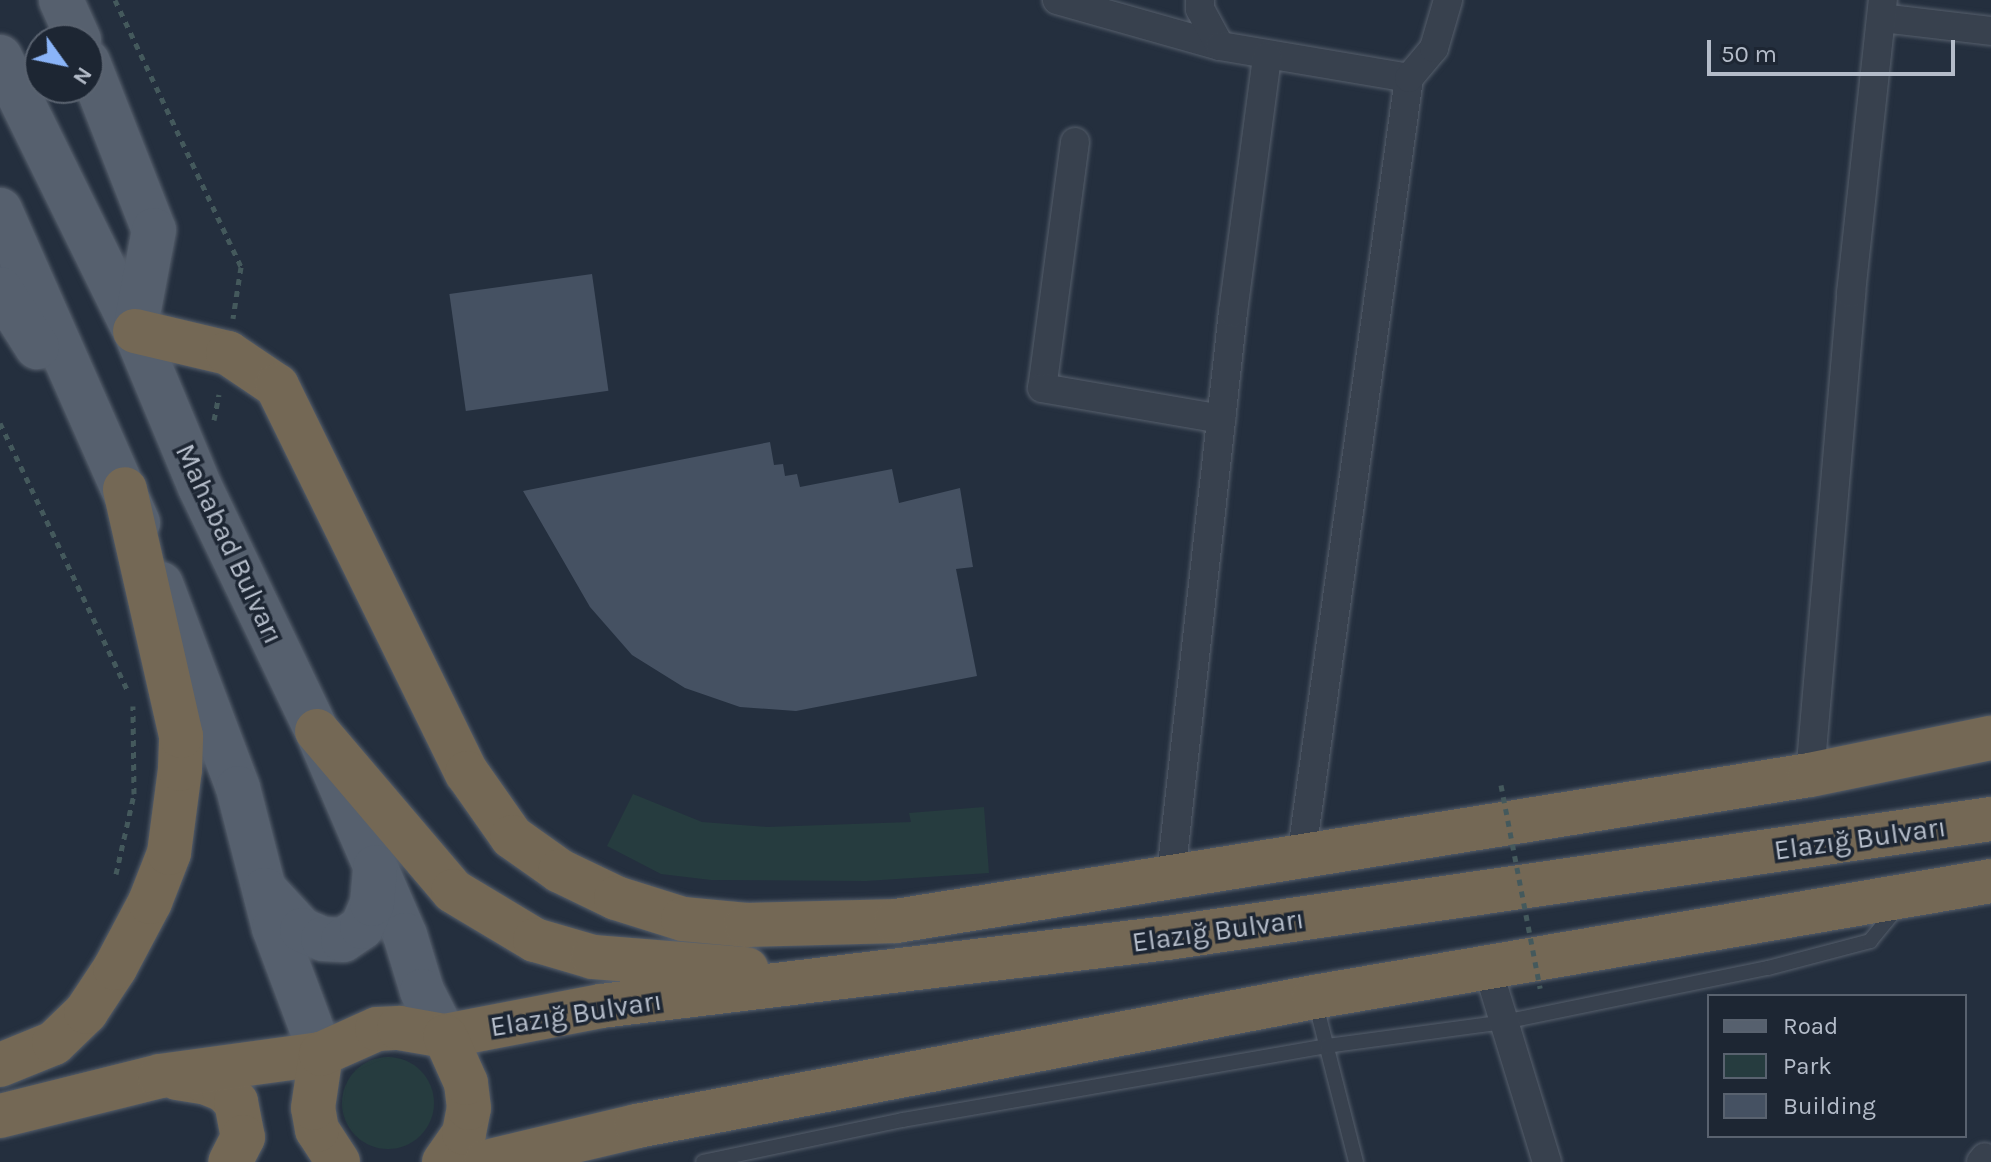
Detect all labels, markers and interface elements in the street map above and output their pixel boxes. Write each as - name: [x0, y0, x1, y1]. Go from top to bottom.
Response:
- north arrow: [24, 24, 104, 104]
- scale bar: [1711, 24, 1959, 74]
- text: 50 m: [1721, 40, 1777, 68]
- text: N: [67, 62, 98, 90]
- street label: Mahabad Bulvarı: [168, 439, 290, 649]
- street label: Elazığ Bulvarı: [1772, 810, 1948, 868]
- street label: Elazığ Bulvarı: [1130, 902, 1306, 960]
- street label: Elazığ Bulvarı: [488, 984, 664, 1044]
- legend: [1707, 994, 1967, 1138]
- text: Road: [1783, 1012, 1838, 1040]
- text: Park: [1783, 1052, 1832, 1080]
- text: Building: [1783, 1092, 1876, 1120]

